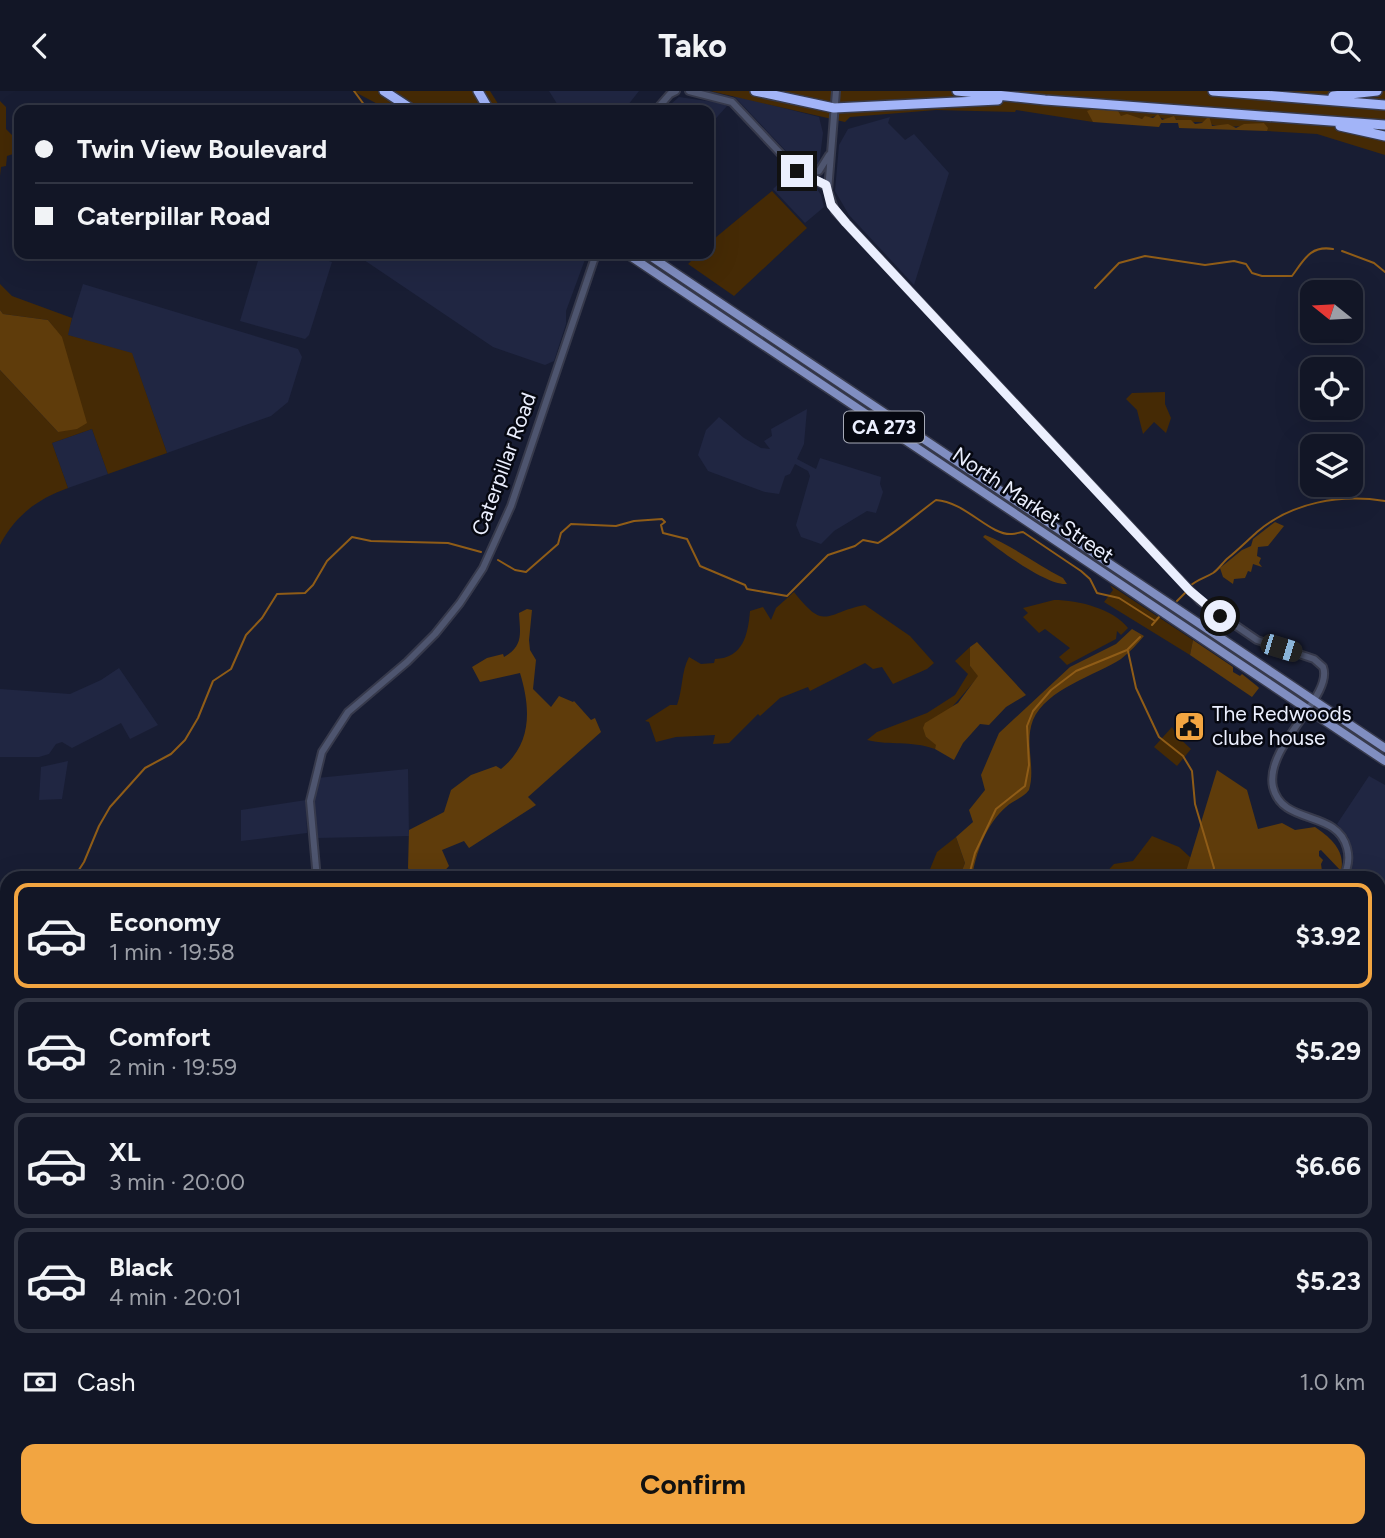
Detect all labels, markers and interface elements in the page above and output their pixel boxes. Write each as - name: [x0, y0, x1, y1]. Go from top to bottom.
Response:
- icon: back: [21, 27, 59, 65]
- text: Tako: [658, 27, 727, 65]
- icon: search: [1326, 27, 1364, 65]
- text: Twin View Boulevard: [77, 133, 327, 165]
- route end: [781, 155, 813, 187]
- text: Caterpillar Road: [77, 200, 271, 232]
- north arrow: [1300, 280, 1363, 343]
- map controls: [1300, 280, 1363, 497]
- button: locate: [1300, 357, 1363, 420]
- street label: Caterpillar Road: [466, 389, 541, 539]
- road number: CA 273: [844, 411, 924, 443]
- button: layers: [1300, 434, 1363, 497]
- street label: North Market Street: [948, 441, 1119, 568]
- route start: [1204, 600, 1236, 632]
- car: [1258, 632, 1305, 664]
- place label: The Redwoods clube house: [1212, 701, 1352, 750]
- public building icon: The Redwoods clube house: [1172, 709, 1206, 743]
- icon: car: [25, 904, 88, 967]
- text: Economy: [109, 906, 221, 938]
- text: $3.92: [1296, 920, 1361, 952]
- text: 1 min · 19:58: [109, 938, 235, 966]
- icon: car: [25, 1019, 88, 1082]
- text: Comfort: [109, 1021, 211, 1053]
- text: $5.29: [1295, 1035, 1361, 1067]
- text: 2 min · 19:59: [109, 1053, 237, 1081]
- icon: car: [25, 1134, 88, 1197]
- text: XL: [109, 1136, 141, 1168]
- text: $6.66: [1295, 1150, 1361, 1182]
- text: 3 min · 20:00: [109, 1168, 245, 1196]
- icon: car: [25, 1249, 88, 1312]
- text: Black: [109, 1251, 173, 1283]
- text: $5.23: [1296, 1265, 1361, 1297]
- text: 4 min · 20:01: [109, 1283, 242, 1311]
- icon: cash: [21, 1363, 59, 1401]
- text: Cash: [77, 1366, 136, 1398]
- text: 1.0 km: [1300, 1368, 1365, 1396]
- button: Confirm: [21, 1444, 1365, 1524]

